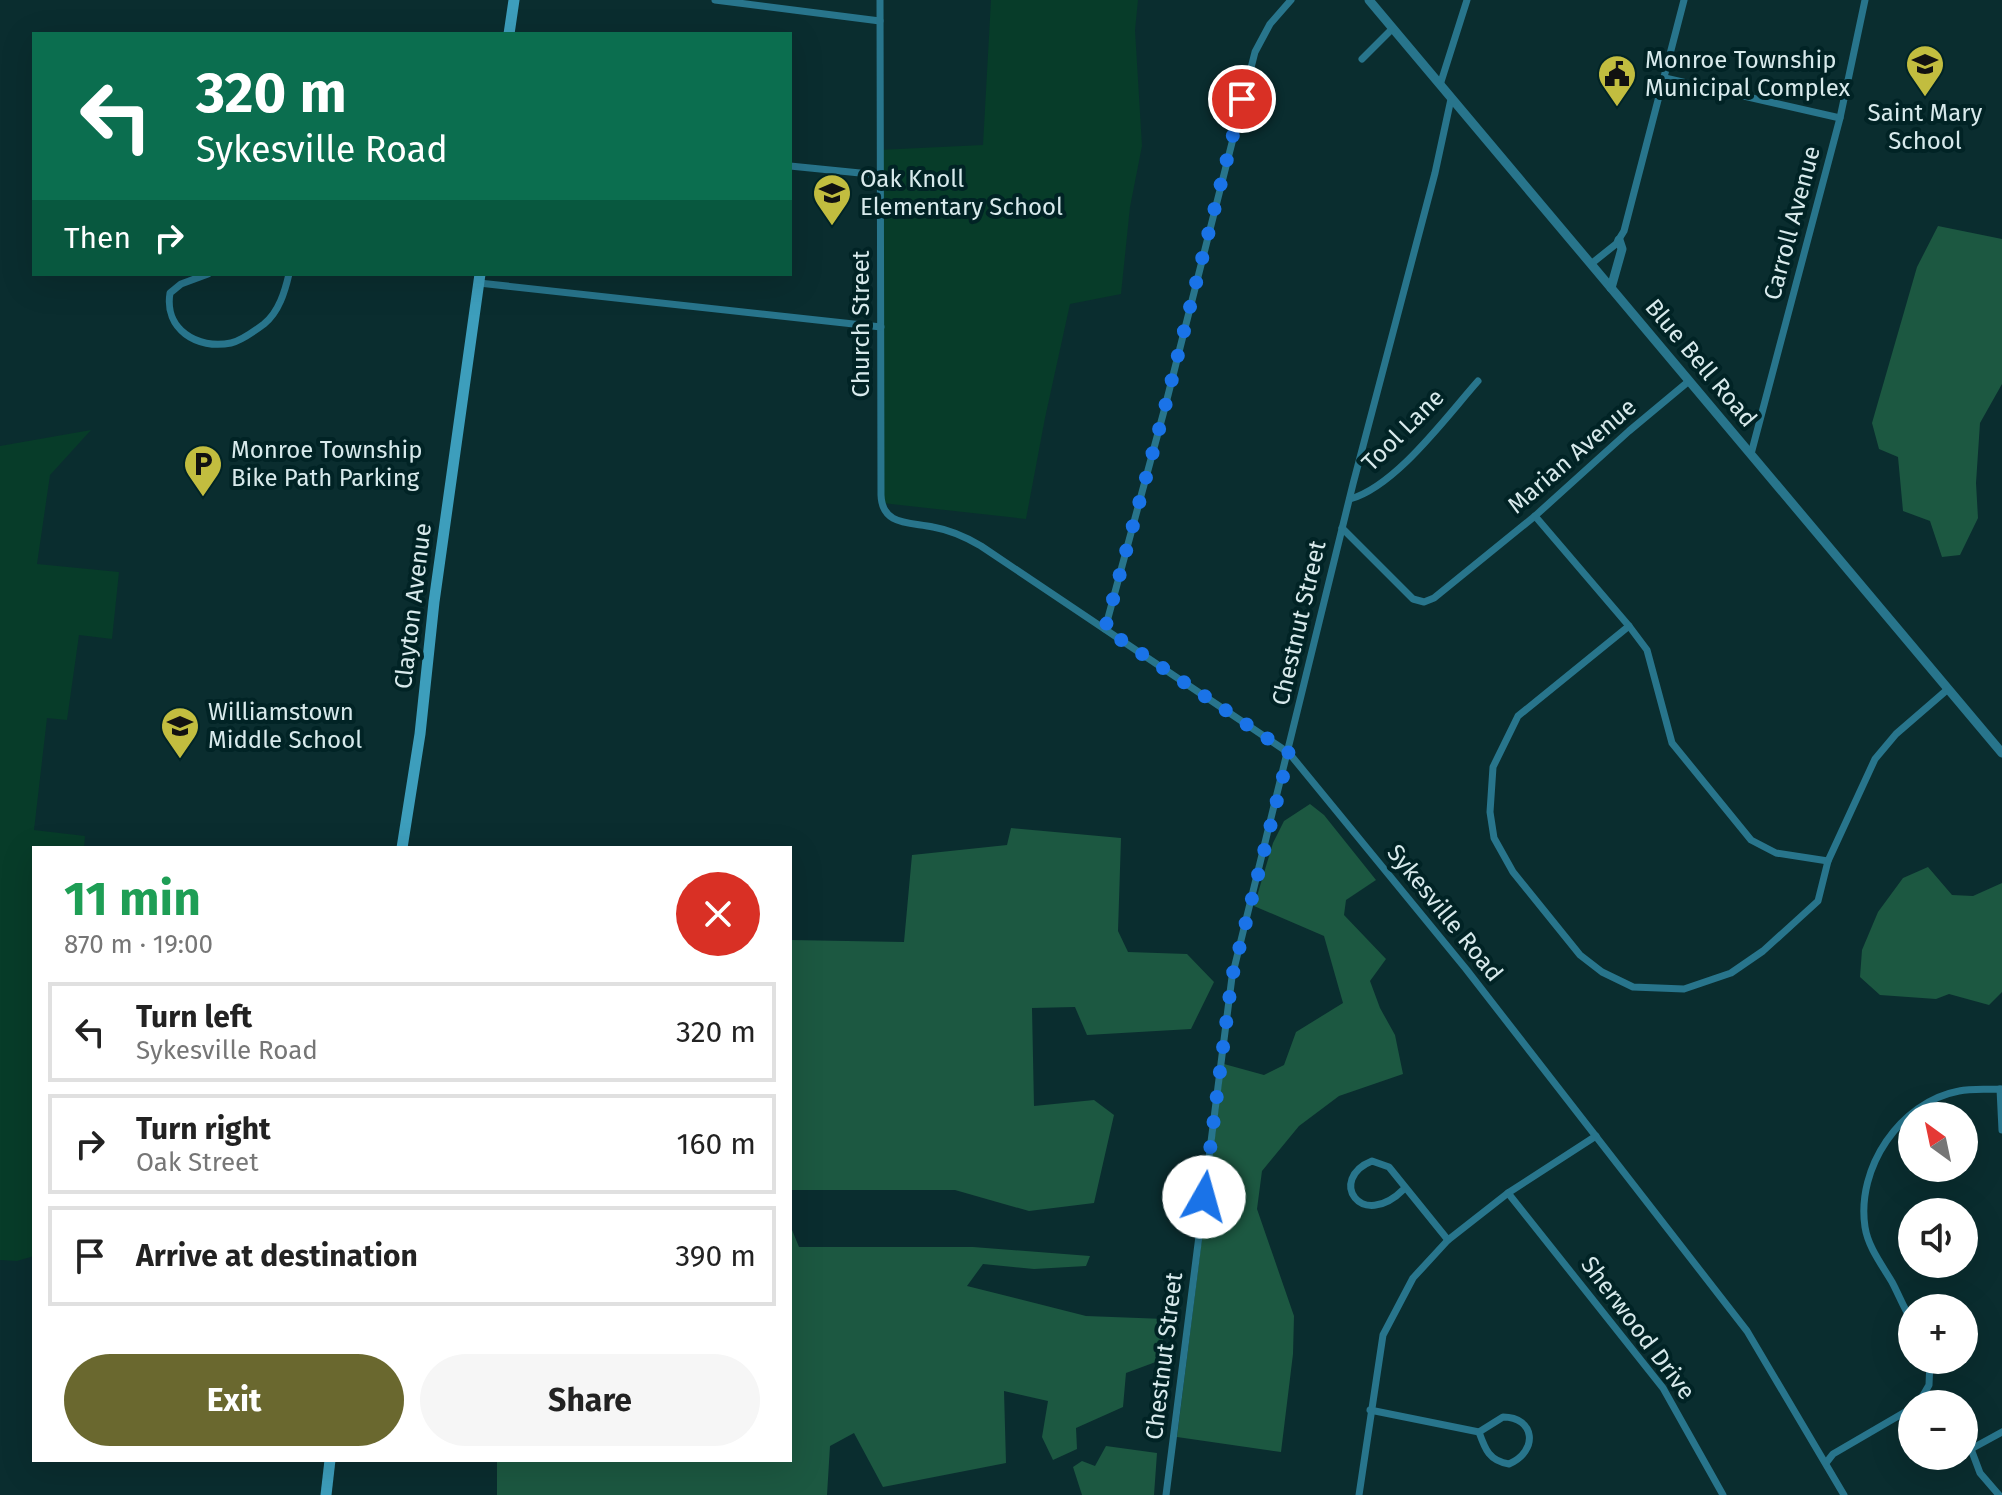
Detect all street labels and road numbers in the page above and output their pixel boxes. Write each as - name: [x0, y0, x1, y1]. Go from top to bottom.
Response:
- street label: Carroll Avenue: [1758, 143, 1826, 303]
- street label: Church Street: [847, 250, 875, 397]
- street label: Blue Bell Road: [1639, 293, 1763, 433]
- street label: Tool Lane: [1356, 383, 1450, 477]
- street label: Marian Avenue: [1502, 393, 1642, 519]
- street label: Clayton Avenue: [389, 521, 437, 691]
- street label: Chestnut Street: [1266, 537, 1332, 708]
- street label: Sykesville Road: [1381, 839, 1509, 987]
- street label: Sherwood Drive: [1575, 1251, 1701, 1405]
- street label: Chestnut Street: [1140, 1270, 1188, 1441]

